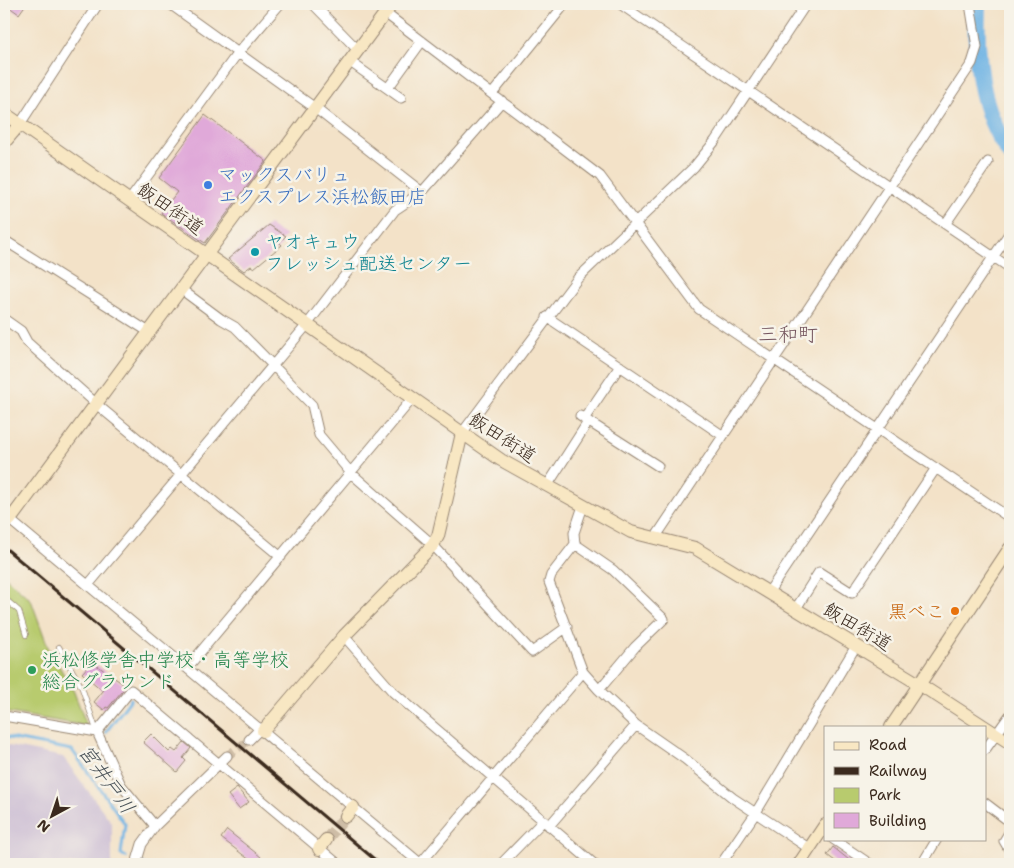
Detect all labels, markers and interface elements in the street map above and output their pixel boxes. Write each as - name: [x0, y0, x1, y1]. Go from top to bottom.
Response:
- place label: マックスバリュ エクスプレス浜松飯田店: [218, 162, 427, 209]
- street label: 飯田街道: [132, 176, 209, 240]
- marker: マックスバリュ エクスプレス浜松飯田店: [202, 179, 214, 191]
- place label: ヤオキュウ フレッシュ配送センター: [265, 229, 472, 276]
- marker: ヤオキュウ フレッシュ配送センター: [249, 246, 261, 258]
- district label: 三和町: [758, 321, 818, 347]
- street label: 飯田街道: [464, 406, 541, 469]
- street label: 飯田街道: [819, 596, 897, 657]
- place label: 黒べこ: [888, 599, 945, 624]
- marker: 黒べこ: [949, 605, 961, 617]
- place label: 浜松修学舎中学校・高等学校 総合グラウンド: [42, 647, 289, 694]
- marker: 浜松修学舎中学校・高等学校 総合グラウンド: [26, 664, 38, 676]
- legend: [824, 726, 986, 840]
- text: Road: [869, 735, 907, 755]
- water label: 宮井戸川: [73, 739, 141, 819]
- text: Railway: [869, 761, 927, 781]
- text: Park: [869, 785, 901, 805]
- north arrow: [28, 790, 78, 840]
- text: Building: [869, 811, 926, 831]
- text: N: [34, 815, 54, 836]

